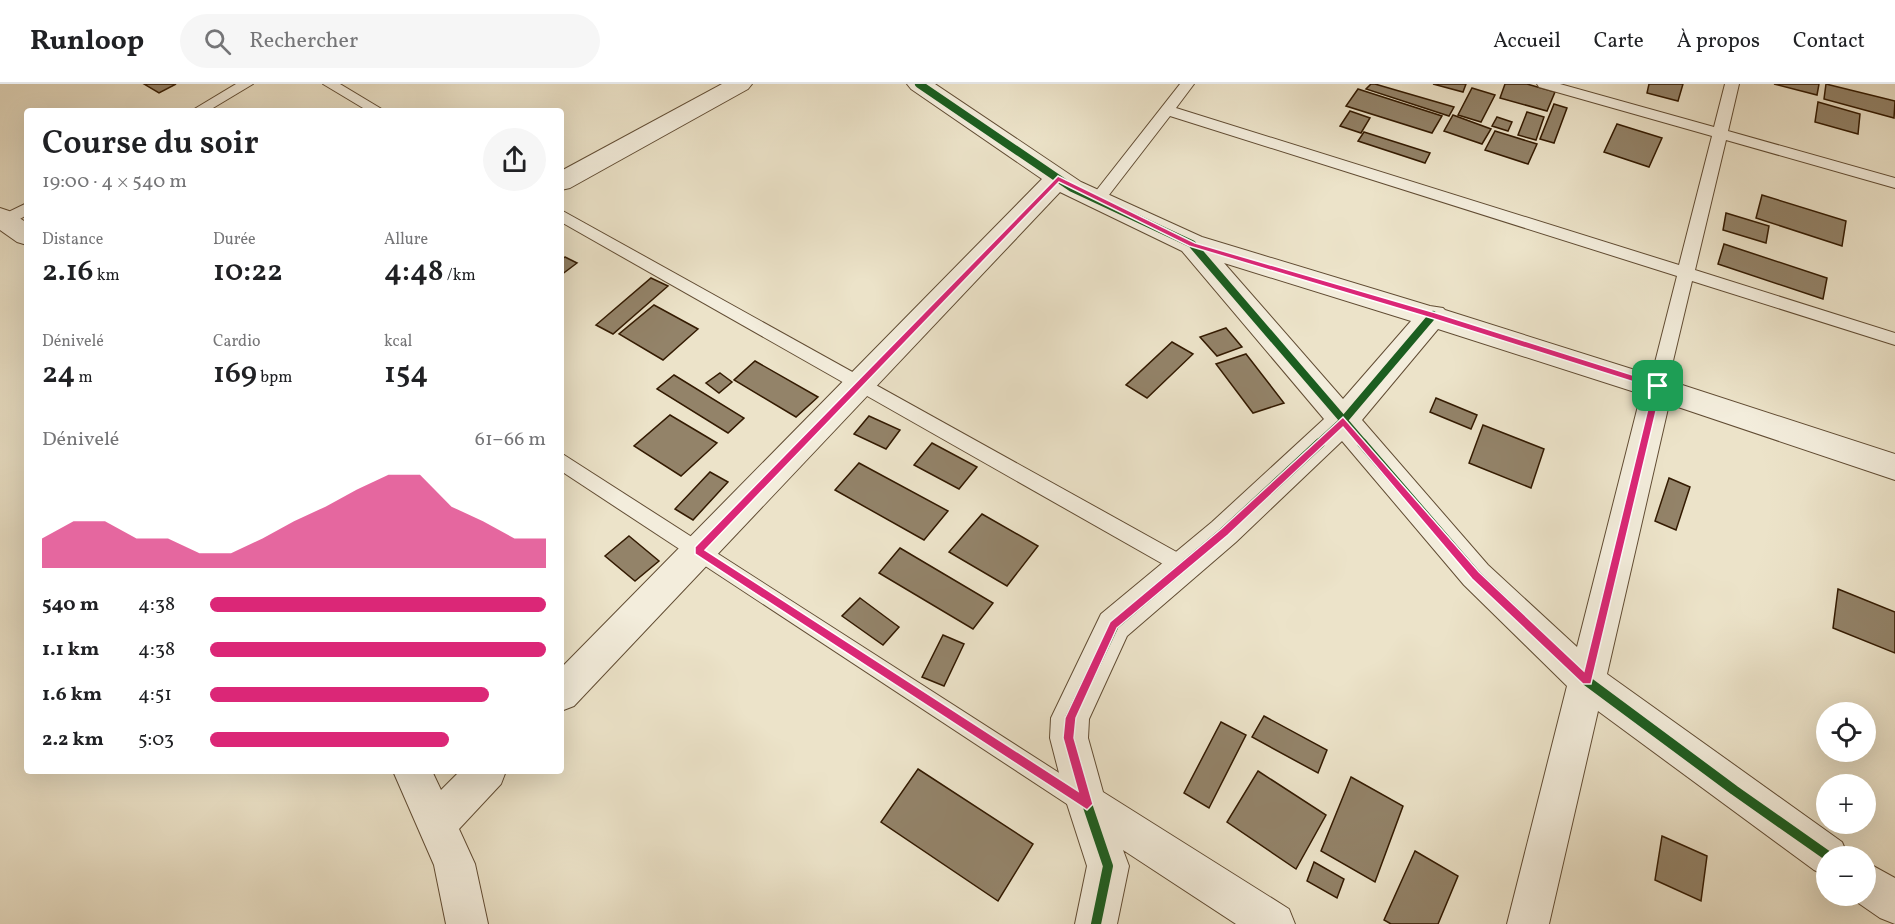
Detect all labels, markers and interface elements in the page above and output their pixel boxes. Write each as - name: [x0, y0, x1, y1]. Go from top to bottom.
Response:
- search box: [180, 14, 600, 68]
- text: Runloop: [30, 22, 144, 61]
- icon: search: [201, 25, 234, 58]
- text: Rechercher: [249, 26, 358, 57]
- text: Accueil: [1493, 27, 1561, 56]
- text: Carte: [1594, 27, 1644, 56]
- text: À propos: [1677, 27, 1760, 56]
- text: Contact: [1793, 27, 1865, 56]
- text: Course du soir: [42, 122, 259, 168]
- button: share: [483, 128, 546, 191]
- text: 19:00 · 4 × 540 m: [42, 168, 187, 196]
- text: Distance: [42, 229, 103, 251]
- text: Durée: [213, 229, 256, 251]
- text: Allure: [384, 229, 428, 251]
- text: 2.16: [42, 251, 94, 293]
- text: 10:22: [213, 251, 283, 293]
- text: 4:48: [384, 251, 444, 293]
- text: km: [94, 265, 120, 287]
- text: /km: [444, 265, 476, 287]
- text: Dénivelé: [42, 331, 104, 353]
- text: Cardio: [213, 331, 260, 353]
- text: kcal: [384, 331, 412, 353]
- text: 24: [42, 353, 75, 395]
- text: 169: [213, 353, 257, 395]
- text: 154: [384, 353, 428, 395]
- pin: [1632, 360, 1683, 411]
- text: m: [75, 367, 93, 389]
- text: bpm: [257, 367, 292, 389]
- icon: arrive: [1641, 369, 1674, 402]
- text: Dénivelé: [42, 426, 119, 454]
- text: 61–66 m: [475, 426, 546, 454]
- text: 540 m: [42, 591, 99, 619]
- text: 4:38: [138, 591, 175, 619]
- text: 1.1 km: [42, 636, 99, 664]
- text: 4:38: [138, 636, 175, 664]
- text: 1.6 km: [42, 681, 102, 709]
- text: 4:51: [138, 681, 172, 709]
- map controls: [1816, 702, 1876, 906]
- button: locate: [1816, 702, 1876, 762]
- text: 2.2 km: [42, 726, 104, 754]
- text: 5:03: [138, 726, 174, 754]
- button: +: [1816, 774, 1876, 834]
- button: −: [1816, 846, 1876, 906]

